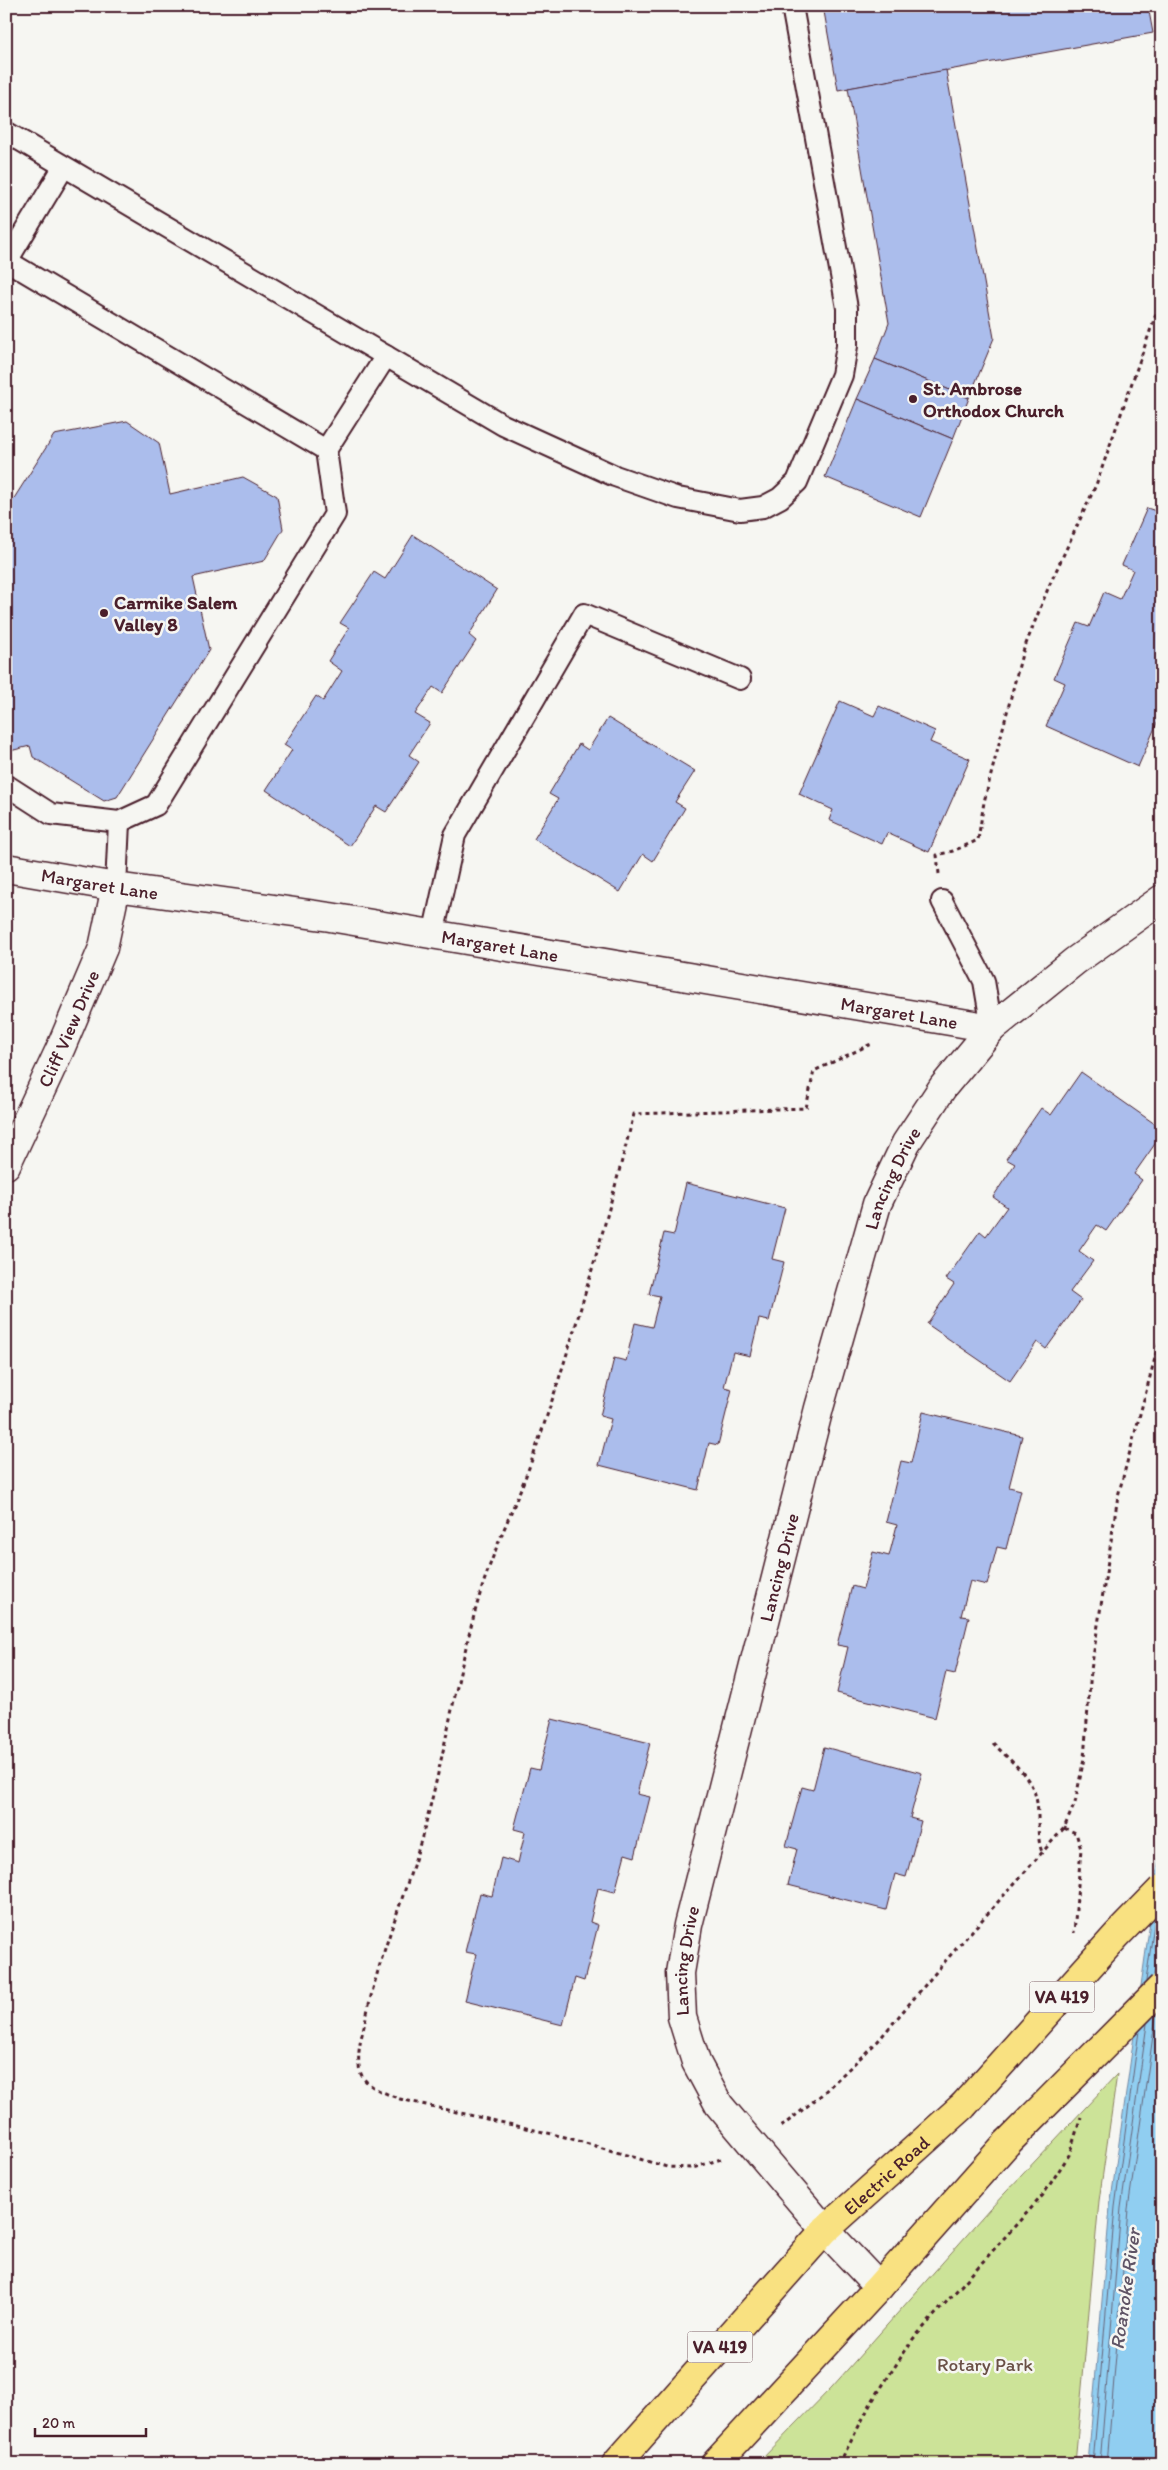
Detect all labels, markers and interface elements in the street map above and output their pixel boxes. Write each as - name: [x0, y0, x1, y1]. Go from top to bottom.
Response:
- place label: St. Ambrose Orthodox Church: [923, 377, 1065, 422]
- marker: St. Ambrose Orthodox Church: [907, 393, 919, 405]
- place label: Carmike Salem Valley 8: [114, 591, 238, 636]
- marker: Carmike Salem Valley 8: [98, 607, 110, 619]
- street label: Margaret Lane: [39, 863, 160, 904]
- street label: Margaret Lane: [440, 924, 560, 967]
- street label: Cliff View Drive: [32, 966, 104, 1091]
- street label: Margaret Lane: [839, 991, 960, 1034]
- street label: Lancing Drive: [859, 1122, 925, 1232]
- street label: Lancing Drive: [754, 1511, 803, 1624]
- street label: Lancing Drive: [668, 1903, 704, 2016]
- road number: VA 419: [1030, 1981, 1094, 2012]
- street label: Electric Road: [839, 2130, 934, 2220]
- water label: Roanoke River: [1105, 2225, 1146, 2351]
- road number: VA 419: [688, 2332, 752, 2362]
- park label: Rotary Park: [937, 2353, 1033, 2376]
- scale bar: [35, 2405, 146, 2437]
- text: 20 m: [42, 2414, 76, 2432]

